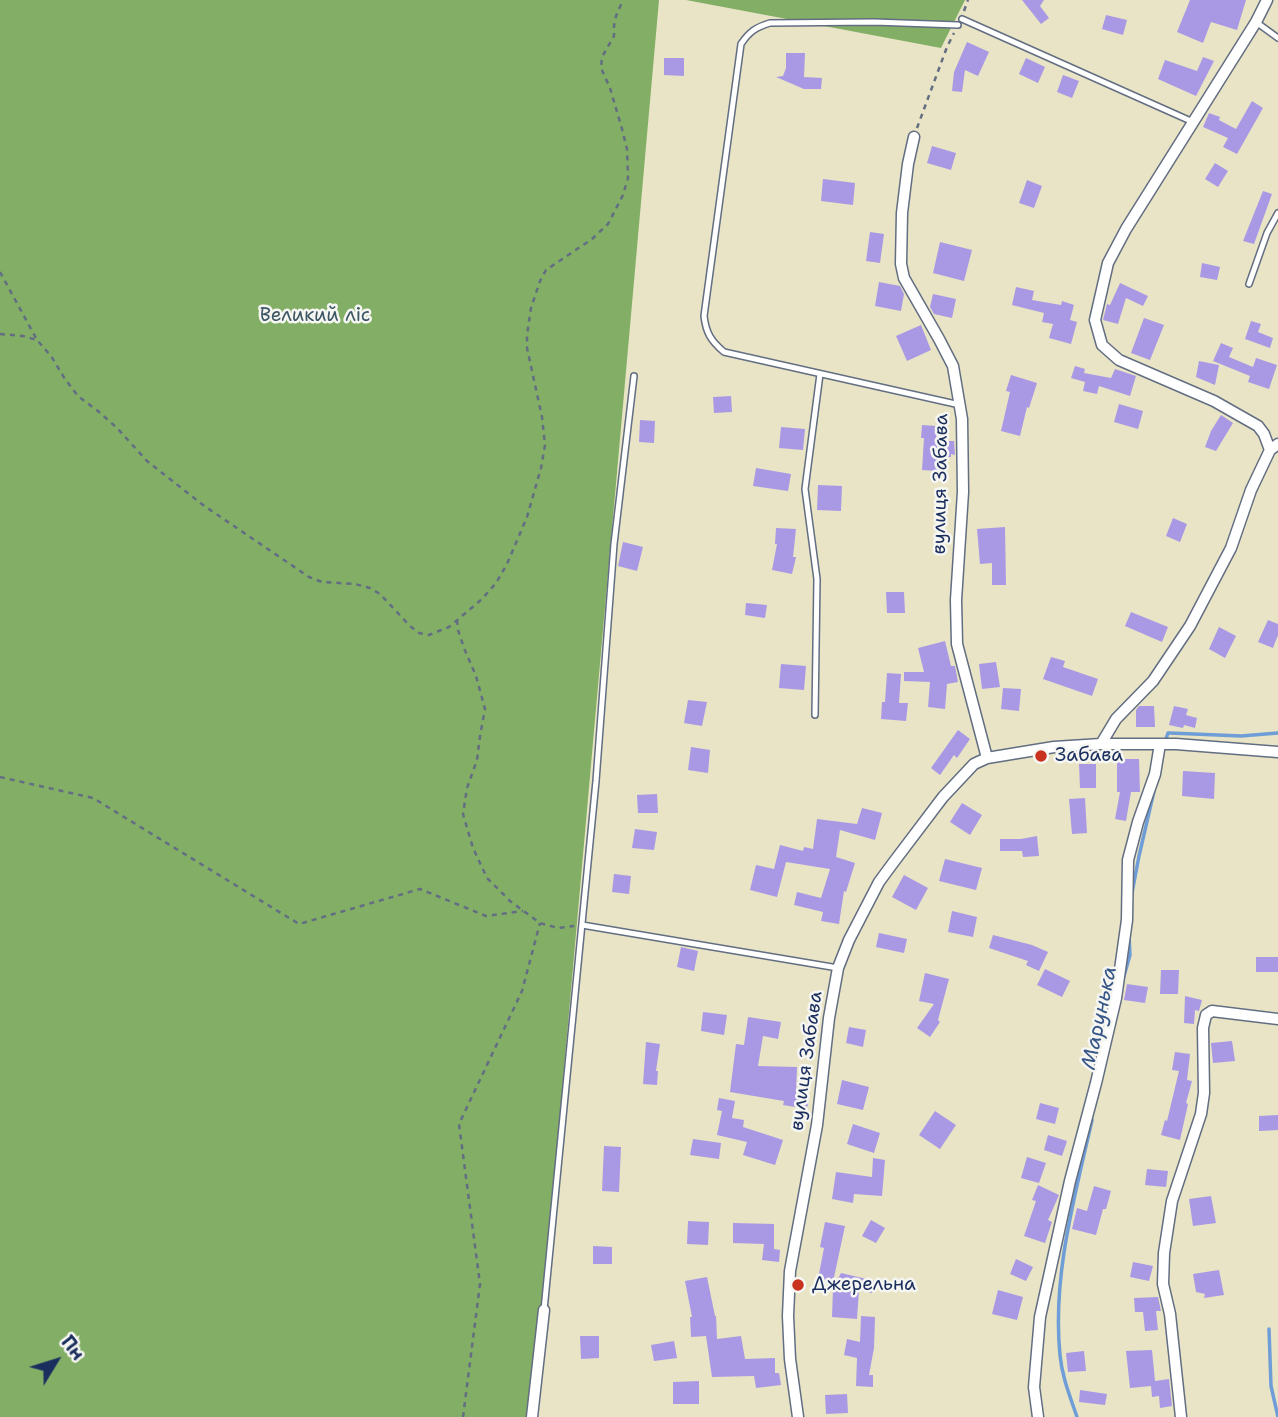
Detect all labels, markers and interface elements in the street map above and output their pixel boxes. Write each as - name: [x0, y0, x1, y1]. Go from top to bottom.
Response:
- park label: Великий ліс: [260, 305, 370, 327]
- street label: вулиця Забава: [928, 413, 954, 555]
- place label: Забава: [1055, 745, 1123, 767]
- marker: Забава: [1033, 748, 1049, 764]
- water label: Марунька: [1077, 964, 1123, 1072]
- street label: вулиця Забава: [786, 990, 828, 1132]
- place label: Джерельна: [812, 1274, 916, 1296]
- marker: Джерельна: [790, 1277, 806, 1293]
- north arrow: [21, 1326, 91, 1396]
- text: Пн: [55, 1330, 91, 1365]

